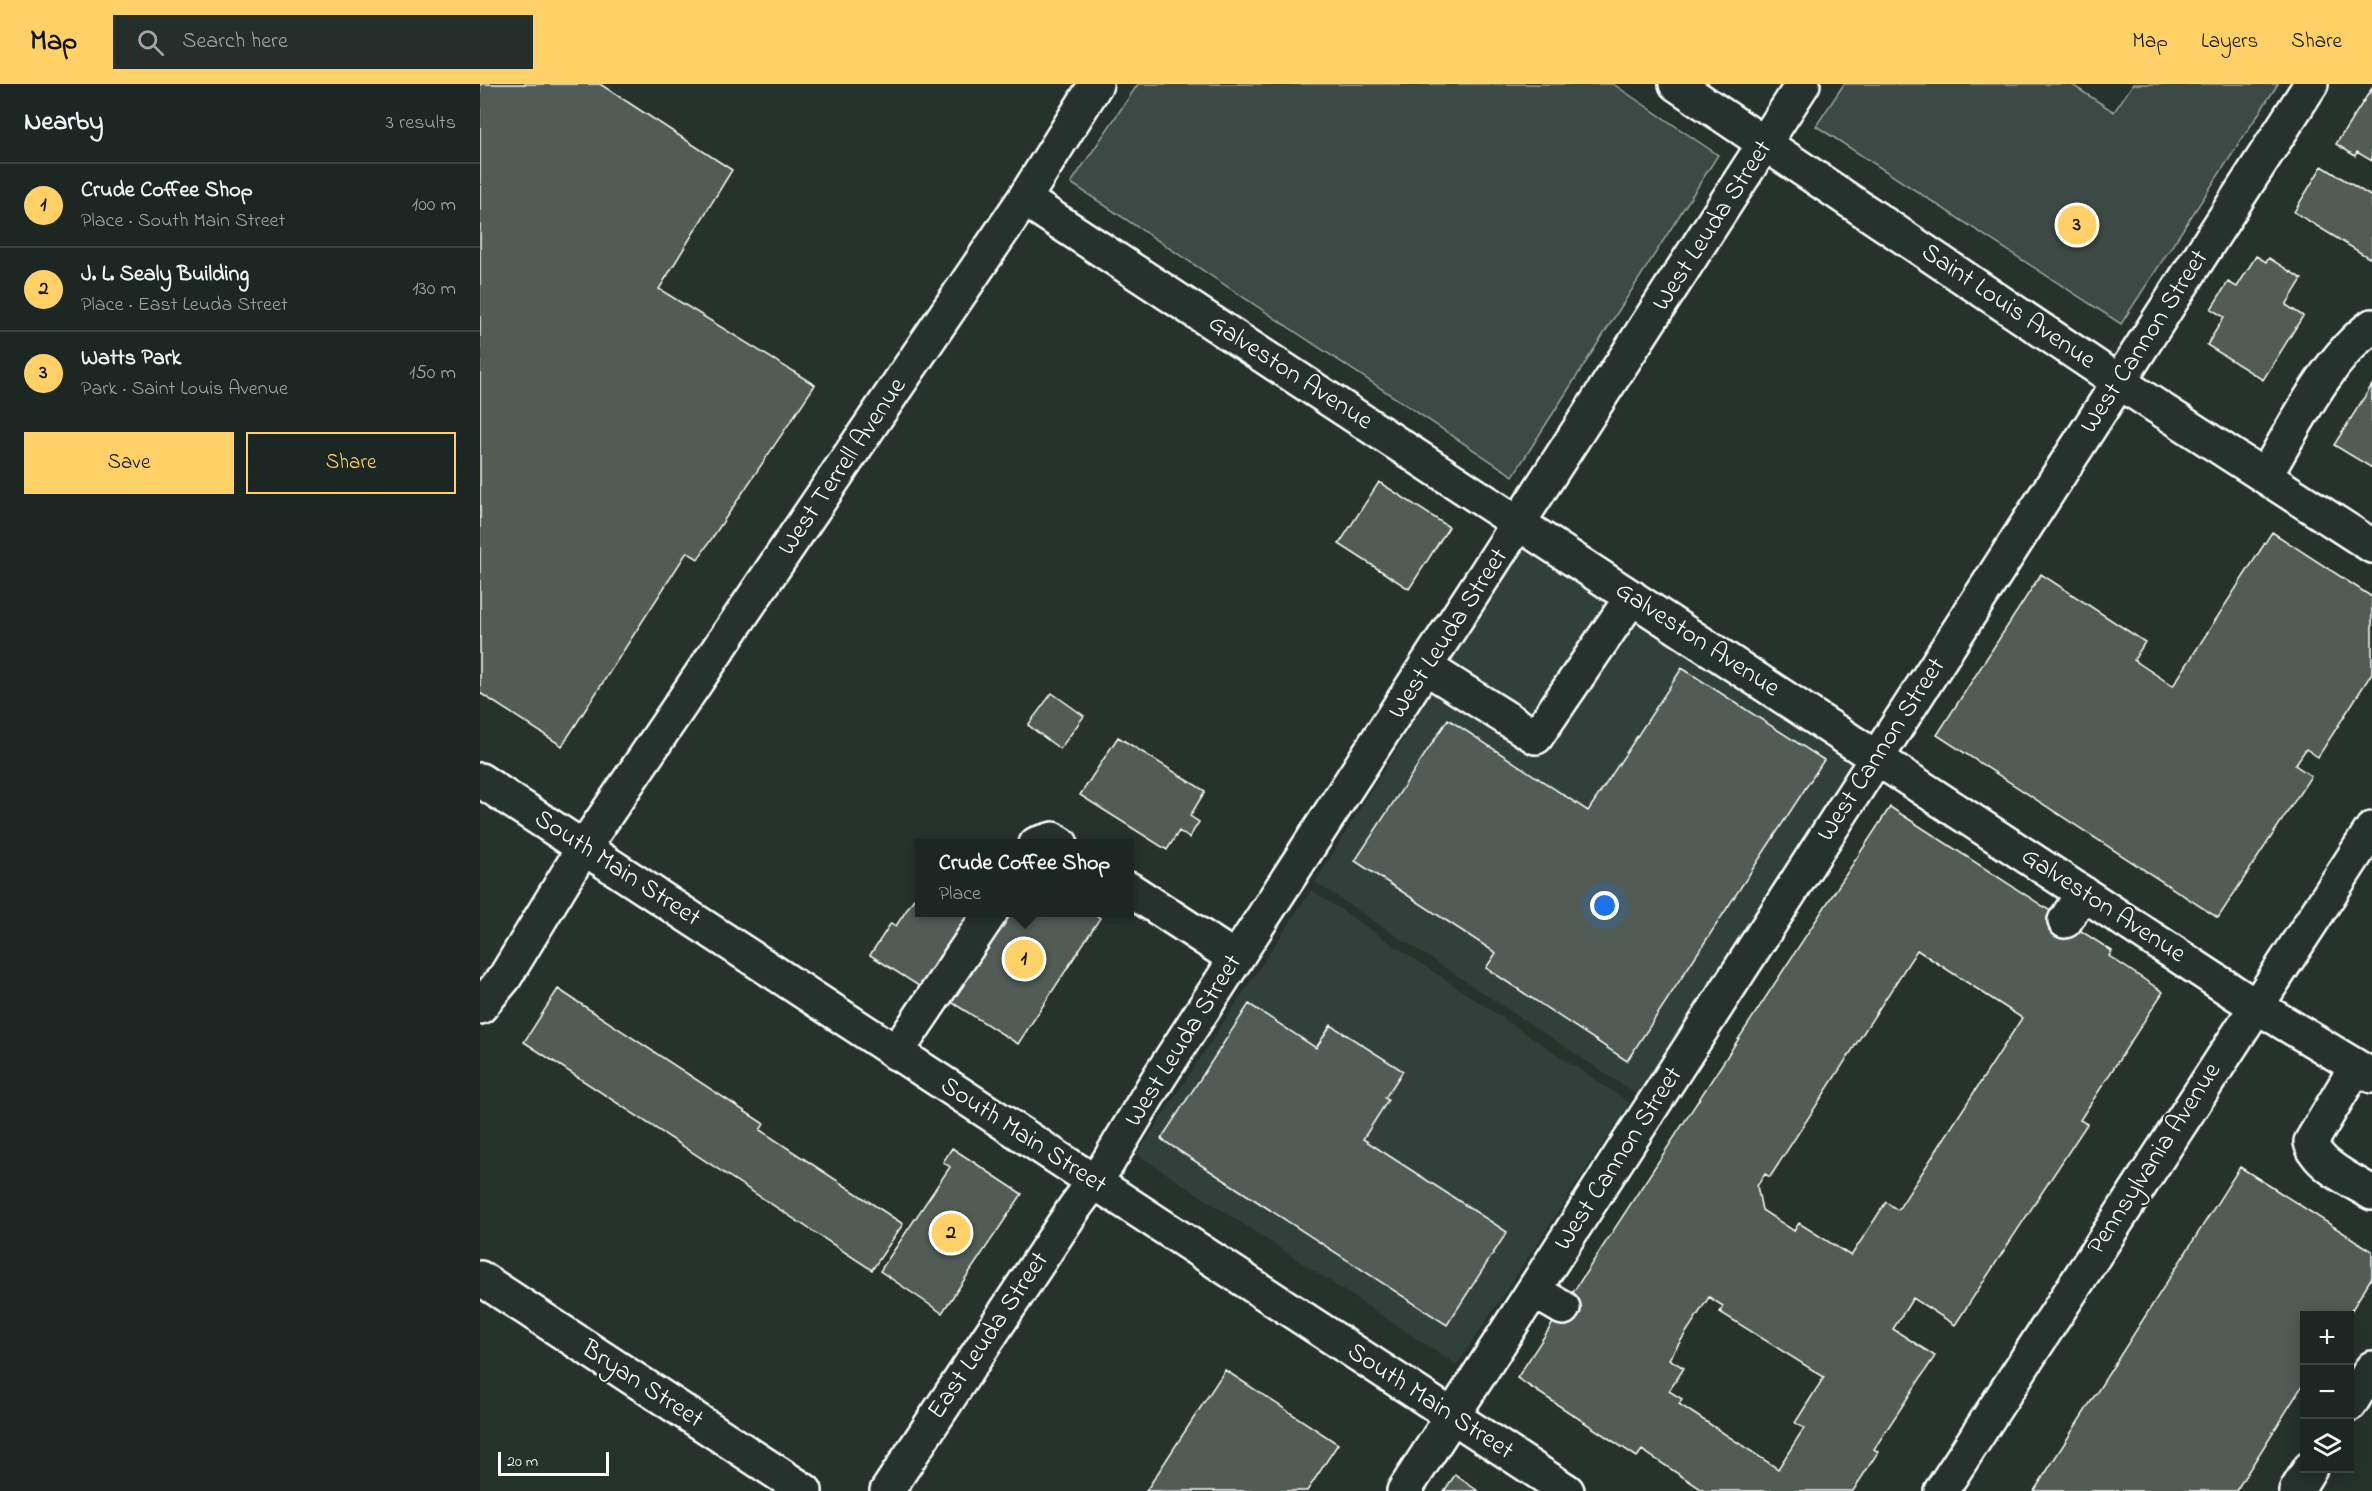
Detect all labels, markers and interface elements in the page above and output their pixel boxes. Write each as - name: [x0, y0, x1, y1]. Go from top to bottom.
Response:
- search box: [113, 15, 533, 69]
- text: Map: [30, 22, 77, 63]
- icon: search: [134, 26, 167, 59]
- text: Search here: [182, 26, 288, 58]
- text: Map: [2132, 27, 2168, 57]
- text: Layers: [2201, 27, 2258, 57]
- text: Share: [2291, 27, 2342, 57]
- text: Nearby: [24, 104, 103, 142]
- text: 3 results: [386, 109, 456, 138]
- street label: West Leuda Street: [1643, 133, 1783, 319]
- text: Crude Coffee Shop: [81, 175, 253, 207]
- text: 1: [40, 191, 47, 220]
- text: 100 m: [412, 191, 456, 220]
- pin: 3: [2058, 202, 2096, 248]
- text: Place · South Main Street: [81, 207, 285, 236]
- street label: Saint Louis Avenue: [1913, 234, 2103, 380]
- street label: West Cannon Street: [2071, 242, 2219, 441]
- text: J. L. Sealy Building: [81, 259, 249, 291]
- text: 2: [39, 275, 48, 304]
- text: 130 m: [412, 275, 456, 304]
- text: Place · East Leuda Street: [81, 291, 288, 320]
- street label: Galveston Avenue: [1200, 305, 1380, 441]
- text: Watts Park: [81, 343, 181, 375]
- text: 3: [39, 359, 48, 388]
- text: 150 m: [409, 359, 456, 388]
- street label: West Terrell Avenue: [769, 370, 917, 564]
- text: Park · Saint Louis Avenue: [81, 375, 288, 404]
- button: Save: [24, 432, 234, 494]
- button: Share: [246, 432, 456, 494]
- street label: West Leuda Street: [1379, 541, 1519, 727]
- street label: Galveston Avenue: [1607, 572, 1787, 708]
- street label: West Cannon Street: [1808, 650, 1956, 849]
- street label: South Main Street: [526, 801, 708, 937]
- street label: Galveston Avenue: [2013, 838, 2193, 974]
- popup: [915, 839, 1134, 917]
- text: Crude Coffee Shop: [939, 848, 1110, 880]
- text: Place: [939, 880, 981, 909]
- your location: [1590, 891, 1619, 920]
- pin: 1: [1004, 936, 1044, 982]
- street label: West Leuda Street: [1116, 947, 1252, 1135]
- street label: Pennsylvania Avenue: [2078, 1055, 2232, 1263]
- street label: West Cannon Street: [1545, 1059, 1693, 1258]
- street label: South Main Street: [932, 1068, 1114, 1204]
- pin: 2: [932, 1210, 970, 1256]
- street label: East Leuda Street: [919, 1244, 1059, 1427]
- map controls: [2300, 1311, 2354, 1473]
- button: +: [2300, 1311, 2354, 1365]
- street label: Bryan Street: [573, 1331, 711, 1439]
- street label: South Main Street: [1339, 1334, 1521, 1470]
- button: −: [2300, 1365, 2354, 1419]
- button: layers: [2300, 1419, 2354, 1473]
- scale bar: [498, 1449, 609, 1476]
- text: 20 m: [507, 1450, 538, 1474]

